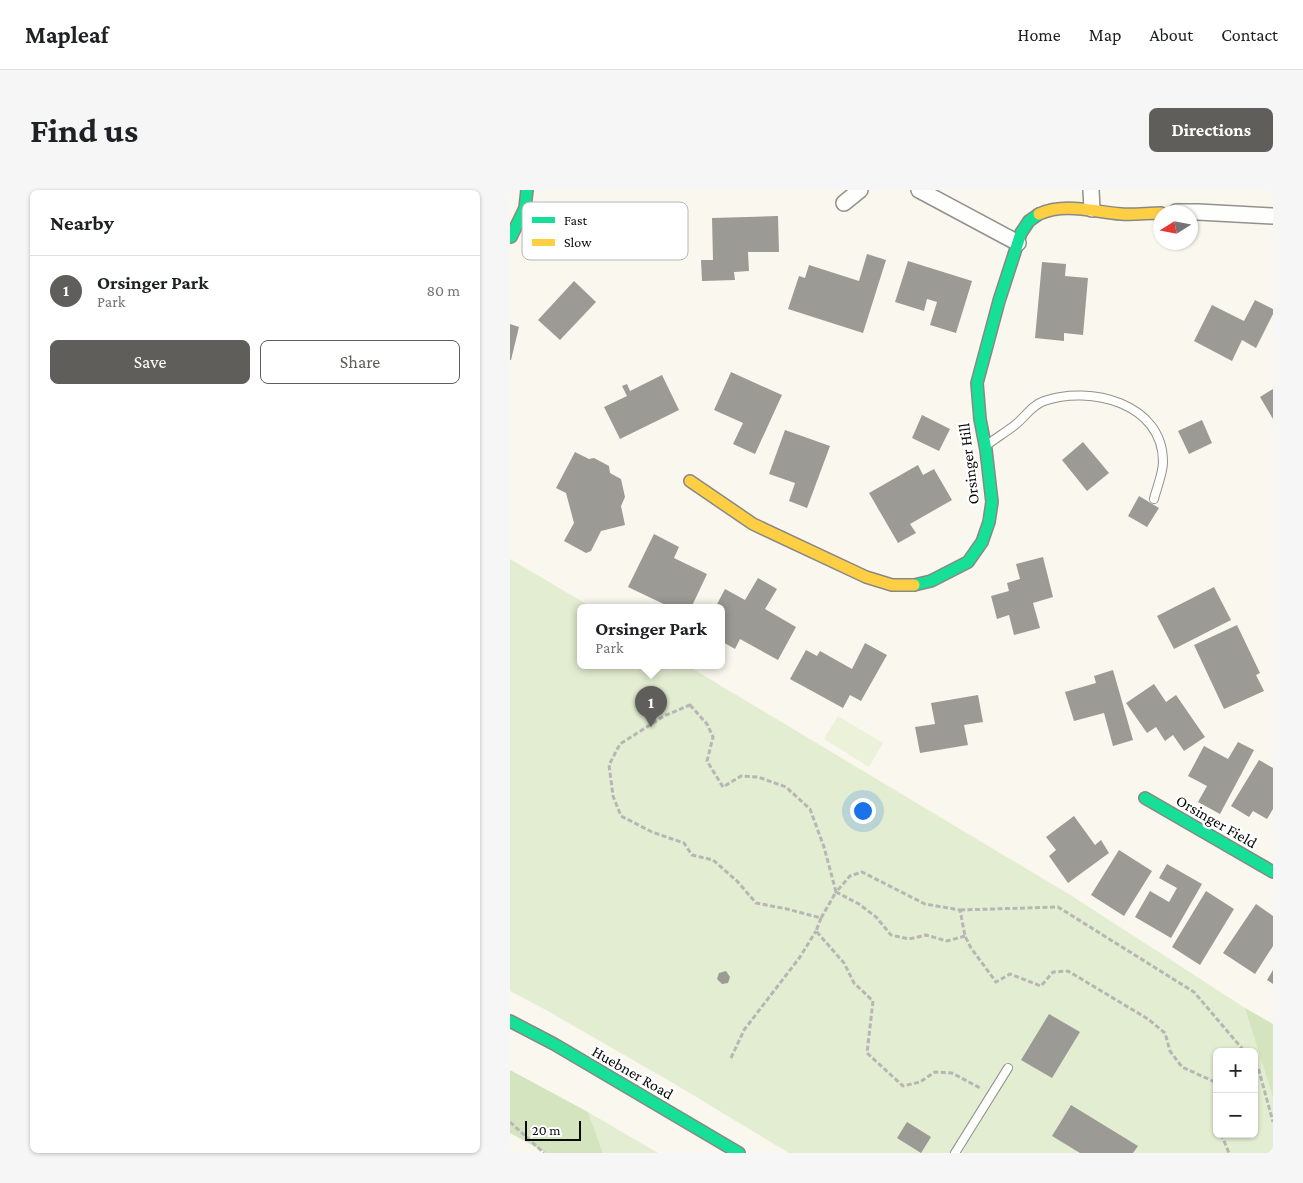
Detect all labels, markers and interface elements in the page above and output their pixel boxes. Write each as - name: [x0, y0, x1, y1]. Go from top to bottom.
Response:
- text: Mapleaf: [25, 21, 108, 48]
- text: Home: [1018, 25, 1061, 45]
- text: Map: [1089, 25, 1121, 45]
- text: About: [1149, 25, 1193, 45]
- text: Contact: [1221, 25, 1278, 45]
- button: Directions: [1149, 108, 1273, 152]
- text: Find us: [30, 111, 138, 150]
- legend: [522, 202, 688, 260]
- north arrow: [1153, 205, 1198, 250]
- text: Nearby: [50, 211, 114, 235]
- text: Fast: [564, 212, 588, 228]
- text: Slow: [564, 234, 592, 250]
- text: Orsinger Park: [97, 272, 208, 293]
- text: 1: [63, 282, 69, 299]
- text: 80 m: [426, 282, 460, 299]
- text: Park: [97, 293, 125, 310]
- button: Save: [50, 340, 250, 384]
- button: Share: [260, 340, 460, 384]
- street label: Orsinger Hill: [955, 422, 983, 506]
- popup: [577, 604, 725, 669]
- text: Orsinger Park: [595, 618, 707, 639]
- text: Park: [595, 639, 624, 656]
- pin: 1: [635, 686, 667, 727]
- street label: Orsinger Field: [1173, 791, 1261, 853]
- your location: [850, 798, 876, 824]
- street label: Huebner Road: [589, 1042, 677, 1103]
- map controls: [1213, 1048, 1258, 1138]
- button: +: [1213, 1048, 1258, 1093]
- button: −: [1213, 1093, 1258, 1138]
- scale bar: [525, 1118, 581, 1141]
- text: 20 m: [532, 1122, 560, 1138]

